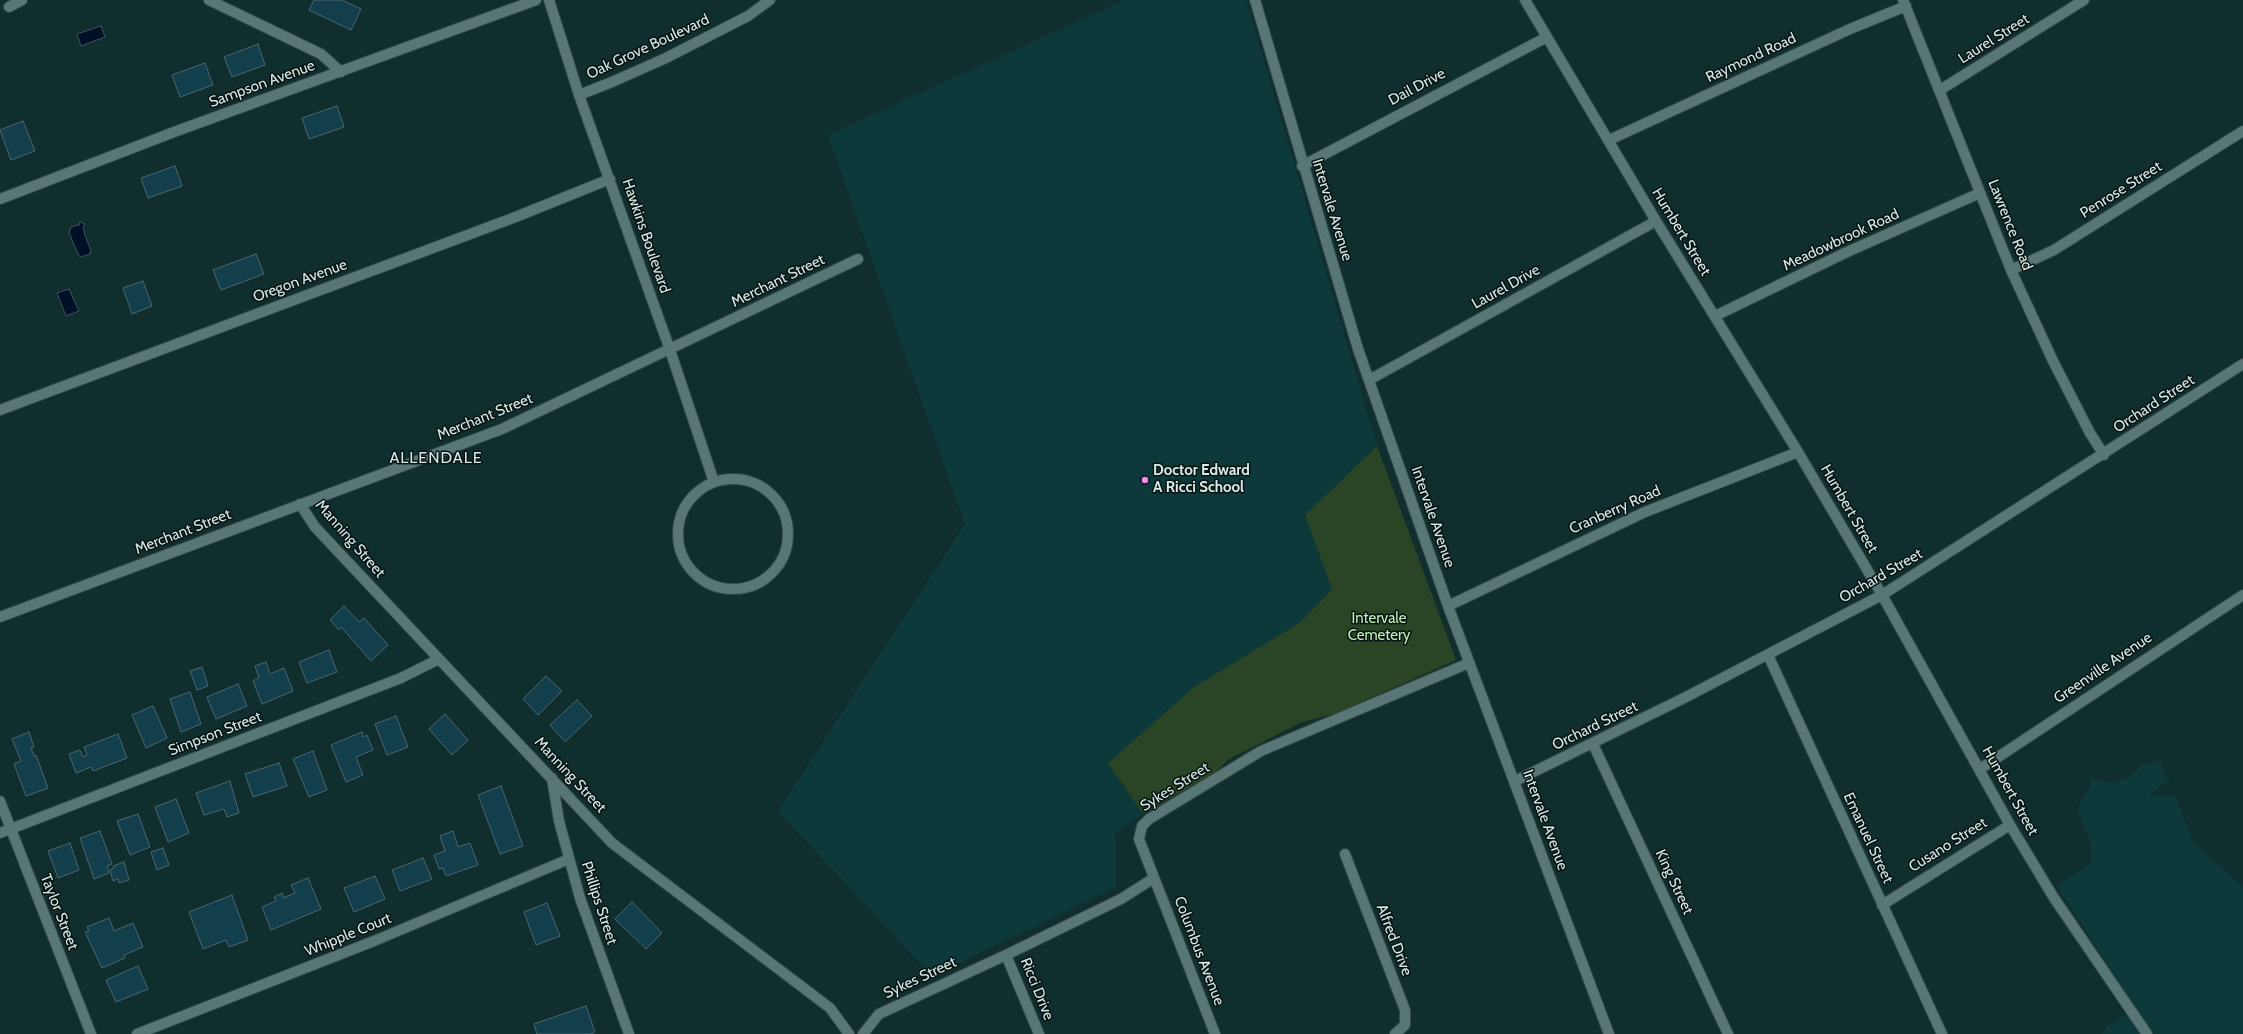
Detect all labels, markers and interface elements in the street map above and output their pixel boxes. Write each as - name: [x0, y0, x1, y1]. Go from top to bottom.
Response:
- street label: Laurel Street: [1955, 10, 2033, 68]
- street label: Oak Grove Boulevard: [584, 11, 712, 83]
- street label: Raymond Road: [1703, 29, 1799, 87]
- street label: Sampson Avenue: [207, 57, 317, 111]
- street label: Dail Drive: [1386, 65, 1448, 109]
- street label: Intervale Avenue: [1308, 157, 1356, 263]
- street label: Penrose Street: [2077, 158, 2165, 222]
- street label: Hawkins Boulevard: [618, 176, 674, 296]
- street label: Lawrence Road: [1984, 177, 2036, 273]
- street label: Humbert Street: [1648, 185, 1714, 279]
- street label: Meadowbrook Road: [1780, 205, 1902, 275]
- street label: Merchant Street: [728, 251, 828, 311]
- street label: Oregon Avenue: [251, 256, 349, 306]
- street label: Laurel Drive: [1469, 261, 1543, 313]
- street label: Orchard Street: [2110, 371, 2198, 437]
- street label: Merchant Street: [435, 390, 535, 444]
- district label: ALLENDALE: [389, 448, 483, 468]
- place label: Doctor Edward A Ricci School: [1153, 462, 1250, 497]
- street label: Humbert Street: [1816, 462, 1882, 556]
- street label: Intervale Avenue: [1407, 464, 1459, 570]
- marker: Doctor Edward A Ricci School: [1140, 475, 1150, 485]
- street label: Cranberry Road: [1566, 482, 1664, 538]
- street label: Manning Street: [311, 496, 389, 582]
- street label: Merchant Street: [132, 505, 234, 559]
- street label: Orchard Street: [1836, 545, 1926, 607]
- park label: Intervale Cemetery: [1348, 610, 1410, 645]
- street label: Greenville Avenue: [2051, 629, 2155, 707]
- street label: Orchard Street: [1549, 698, 1641, 754]
- street label: Simpson Street: [166, 708, 264, 760]
- street label: Manning Street: [530, 733, 610, 817]
- street label: Humbert Street: [1978, 743, 2042, 839]
- street label: Sykes Street: [1137, 759, 1213, 815]
- street label: Intervale Avenue: [1518, 767, 1572, 873]
- street label: Emanuel Street: [1839, 790, 1897, 886]
- street label: Cusano Street: [1906, 814, 1990, 876]
- street label: King Street: [1651, 847, 1697, 917]
- street label: Phillips Street: [577, 859, 621, 947]
- street label: Taylor Street: [36, 871, 82, 953]
- street label: Columbus Avenue: [1170, 894, 1228, 1008]
- street label: Alfred Drive: [1372, 902, 1416, 978]
- street label: Whipple Court: [302, 909, 394, 961]
- street label: Sykes Street: [881, 953, 959, 1003]
- street label: Ricci Drive: [1016, 955, 1058, 1023]

